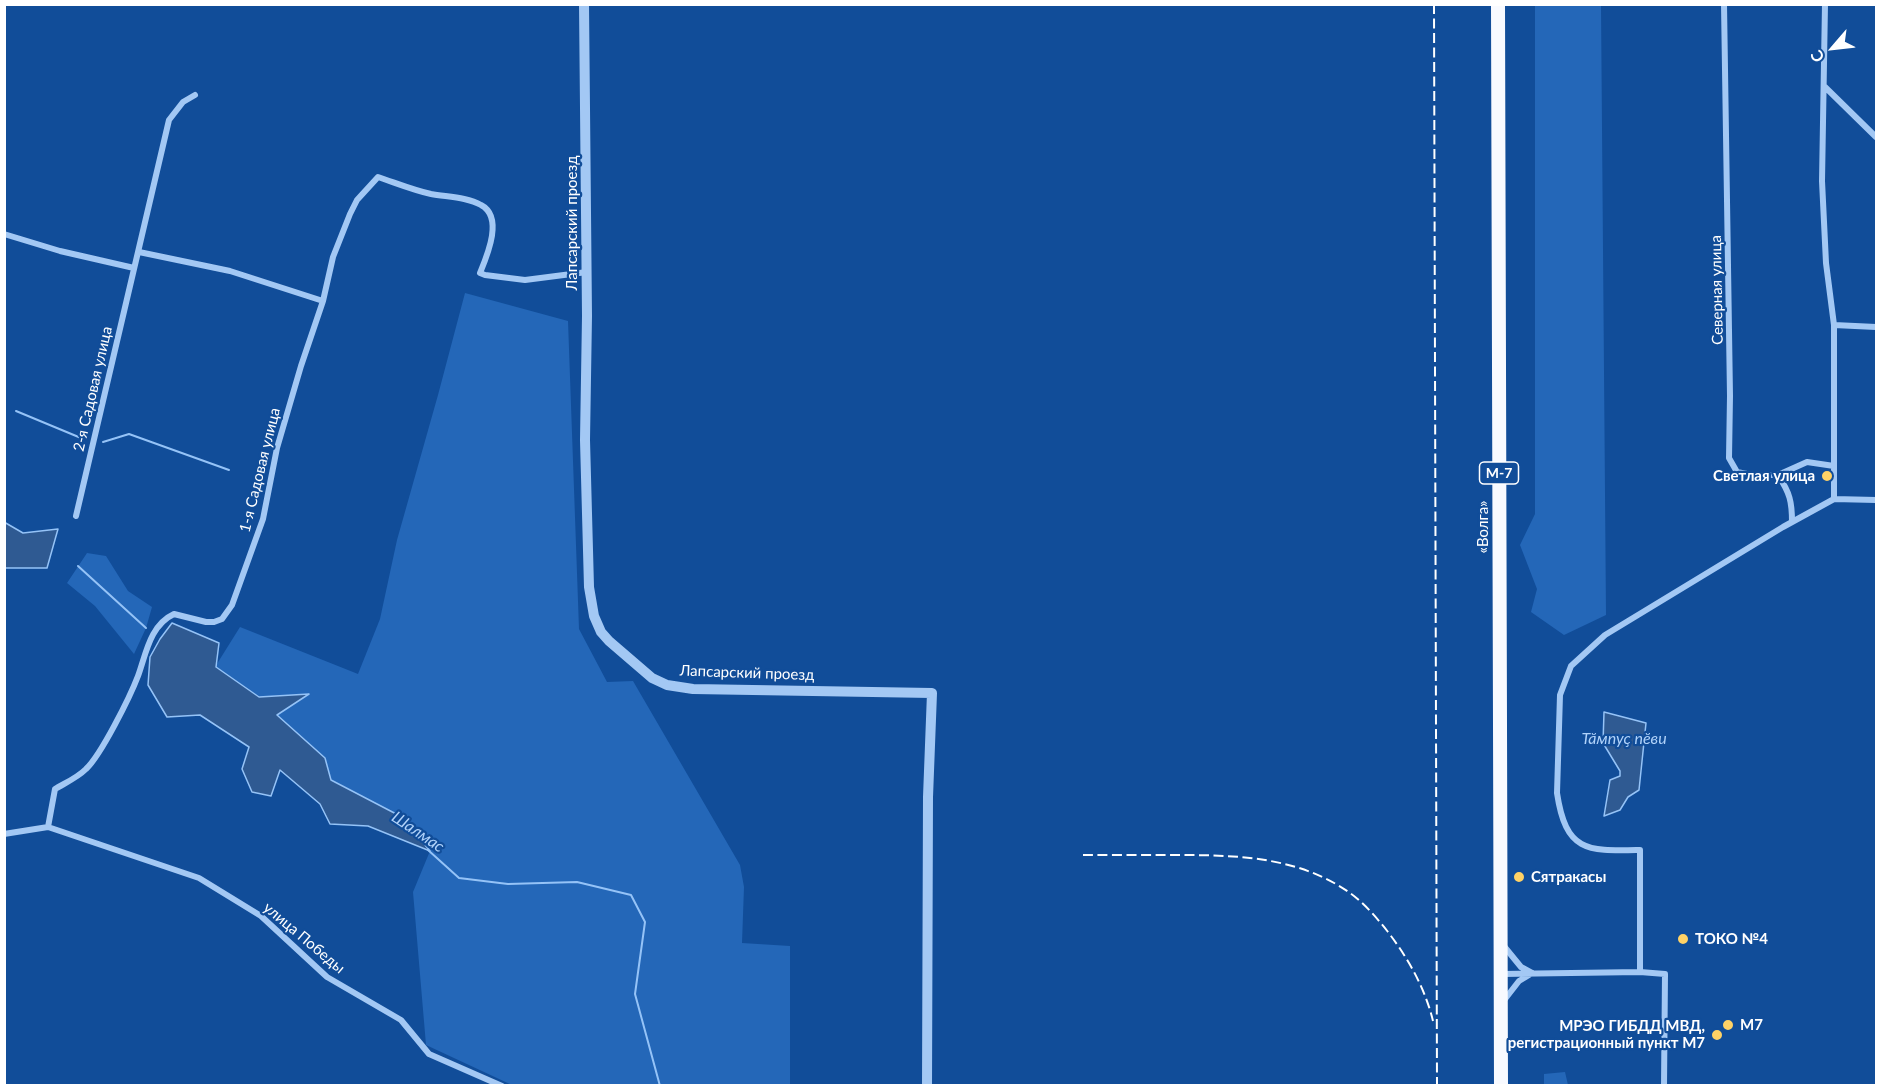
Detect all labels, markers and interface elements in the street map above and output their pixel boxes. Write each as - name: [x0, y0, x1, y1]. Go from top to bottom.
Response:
- north arrow: [1803, 18, 1863, 78]
- text: С: [1806, 48, 1828, 66]
- street label: Лапсарский проезд: [563, 156, 581, 290]
- street label: Северная улица: [1707, 235, 1727, 345]
- street label: 2-я Садовая улица: [70, 325, 116, 453]
- street label: 1-я Садовая улица: [236, 406, 284, 534]
- road number: М-7: [1480, 462, 1518, 484]
- place label: Светлая улица: [1713, 467, 1815, 485]
- marker: Светлая улица: [1820, 469, 1834, 483]
- street label: «Волга»: [1474, 500, 1492, 554]
- street label: Лапсарский проезд: [679, 662, 815, 684]
- water label: Тӑмпуҫ пӗви: [1581, 729, 1667, 749]
- water label: Шалмас: [388, 808, 448, 856]
- place label: Сятракасы: [1531, 868, 1606, 886]
- marker: Сятракасы: [1512, 870, 1526, 884]
- street label: улица Победы: [260, 899, 348, 977]
- place label: ТОКО №4: [1695, 930, 1768, 948]
- marker: ТОКО №4: [1676, 932, 1690, 946]
- place label: М7: [1740, 1016, 1763, 1034]
- place label: МРЭО ГИБДД МВД, регистрационный пункт М7: [1508, 1017, 1705, 1052]
- marker: М7: [1721, 1018, 1735, 1032]
- marker: МРЭО ГИБДД МВД, регистрационный пункт М7: [1710, 1028, 1724, 1042]

